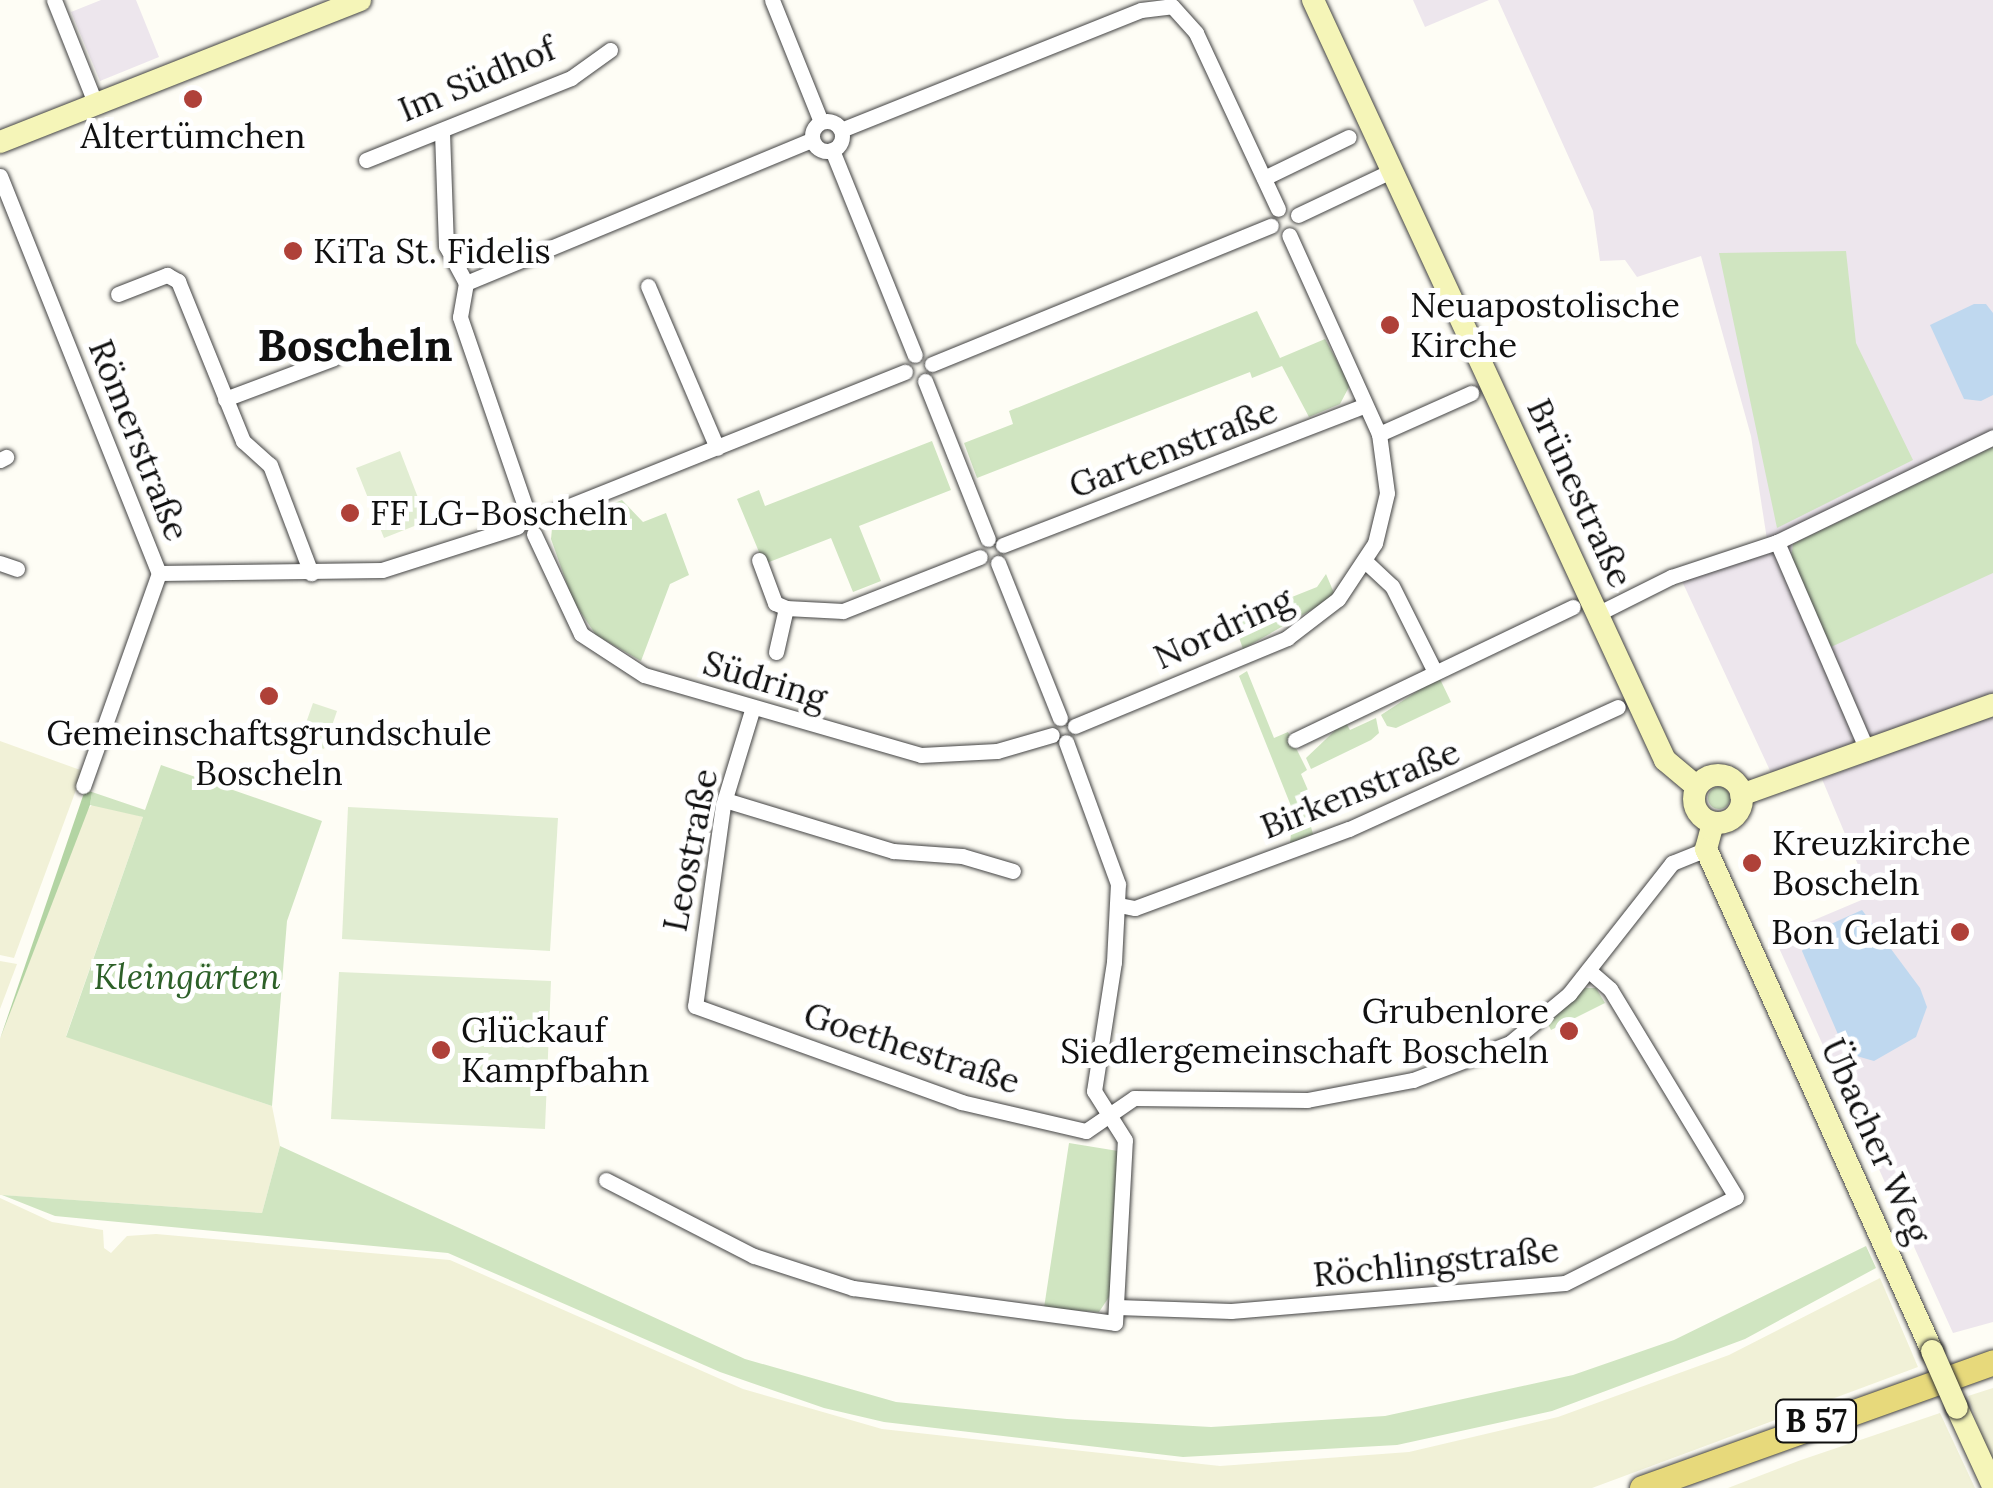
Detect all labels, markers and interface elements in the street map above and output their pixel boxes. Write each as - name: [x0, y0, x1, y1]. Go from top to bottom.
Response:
- street label: Im Südhof: [392, 27, 562, 131]
- marker: Altertümchen: [182, 88, 204, 110]
- place label: Altertümchen: [81, 115, 305, 157]
- place label: KiTa St. Fidelis: [313, 230, 551, 272]
- marker: KiTa St. Fidelis: [282, 240, 304, 262]
- place label: Neuapostolische Kirche: [1410, 284, 1680, 366]
- marker: Neuapostolische Kirche: [1379, 314, 1401, 336]
- district label: Boscheln: [257, 318, 453, 372]
- street label: Römerstraße: [80, 333, 198, 547]
- street label: Gartenstraße: [1063, 389, 1283, 507]
- street label: Brünestraße: [1518, 392, 1642, 594]
- place label: FF LG-Boscheln: [370, 492, 628, 534]
- marker: FF LG-Boscheln: [339, 502, 361, 524]
- street label: Nordring: [1147, 578, 1299, 678]
- street label: Südring: [698, 641, 832, 719]
- marker: Gemeinschaftsgrundschule Boscheln: [258, 685, 280, 707]
- place label: Gemeinschaftsgrundschule Boscheln: [46, 712, 492, 794]
- street label: Birkenstraße: [1254, 730, 1466, 848]
- street label: Leostraße: [654, 765, 726, 935]
- place label: Kreuzkirche Boscheln: [1772, 822, 1971, 904]
- marker: Kreuzkirche Boscheln: [1741, 852, 1763, 874]
- place label: Bon Gelati: [1771, 911, 1940, 953]
- marker: Bon Gelati: [1949, 921, 1971, 943]
- park label: Kleingärten: [93, 956, 281, 998]
- place label: Grubenlore Siedlergemeinschaft Boscheln: [1060, 990, 1549, 1072]
- street label: Goethestraße: [799, 993, 1025, 1103]
- place label: Glückauf Kampfbahn: [461, 1009, 650, 1091]
- marker: Grubenlore Siedlergemeinschaft Boscheln: [1558, 1020, 1580, 1042]
- street label: Übacher Weg: [1812, 1032, 1940, 1250]
- marker: Glückauf Kampfbahn: [430, 1039, 452, 1061]
- street label: Röchlingstraße: [1311, 1228, 1561, 1296]
- road number: B 57: [1774, 1394, 1858, 1448]

